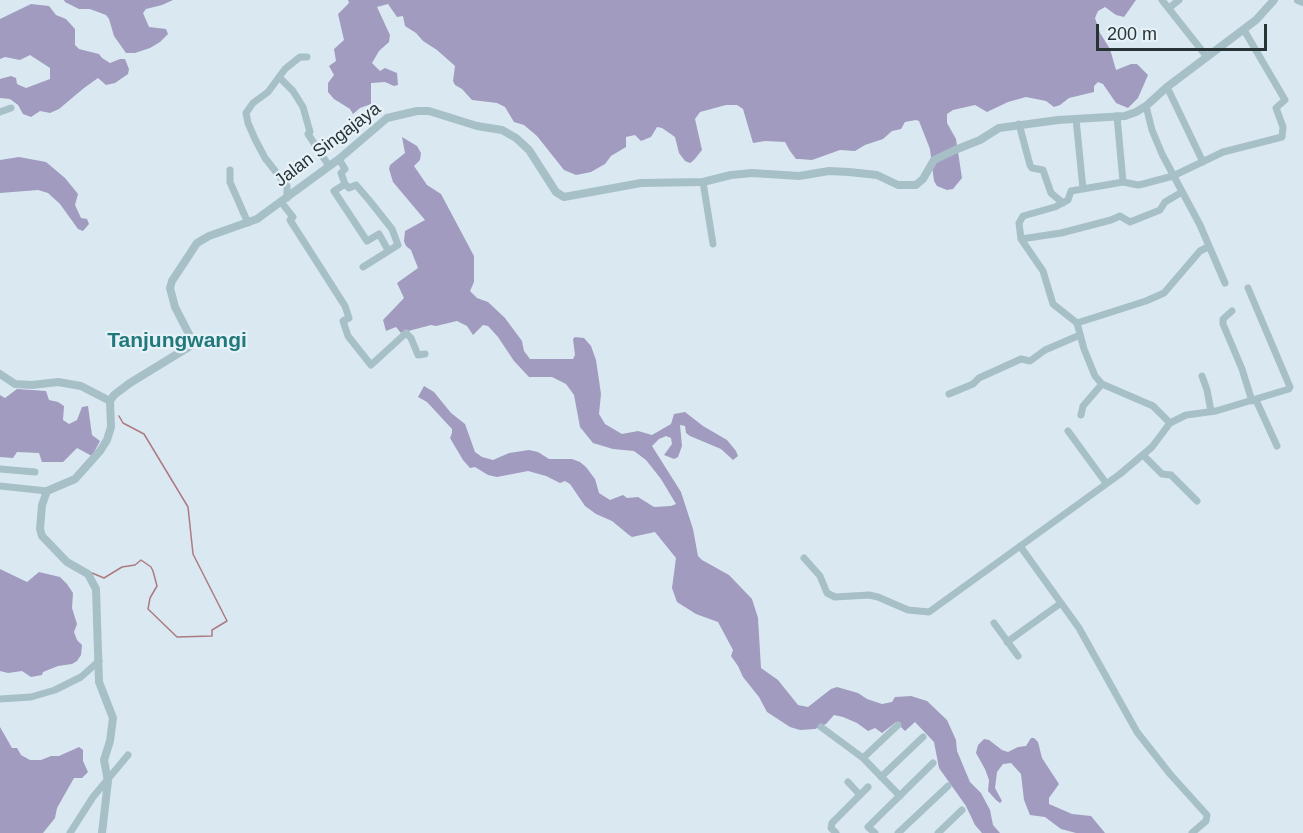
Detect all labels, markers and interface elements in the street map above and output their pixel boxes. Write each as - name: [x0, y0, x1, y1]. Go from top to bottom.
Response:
- scale bar: [1099, 12, 1270, 50]
- text: 200 m: [1107, 24, 1157, 44]
- street label: Jalan Singajaya: [271, 98, 385, 192]
- district label: Tanjungwangi: [107, 328, 247, 354]

